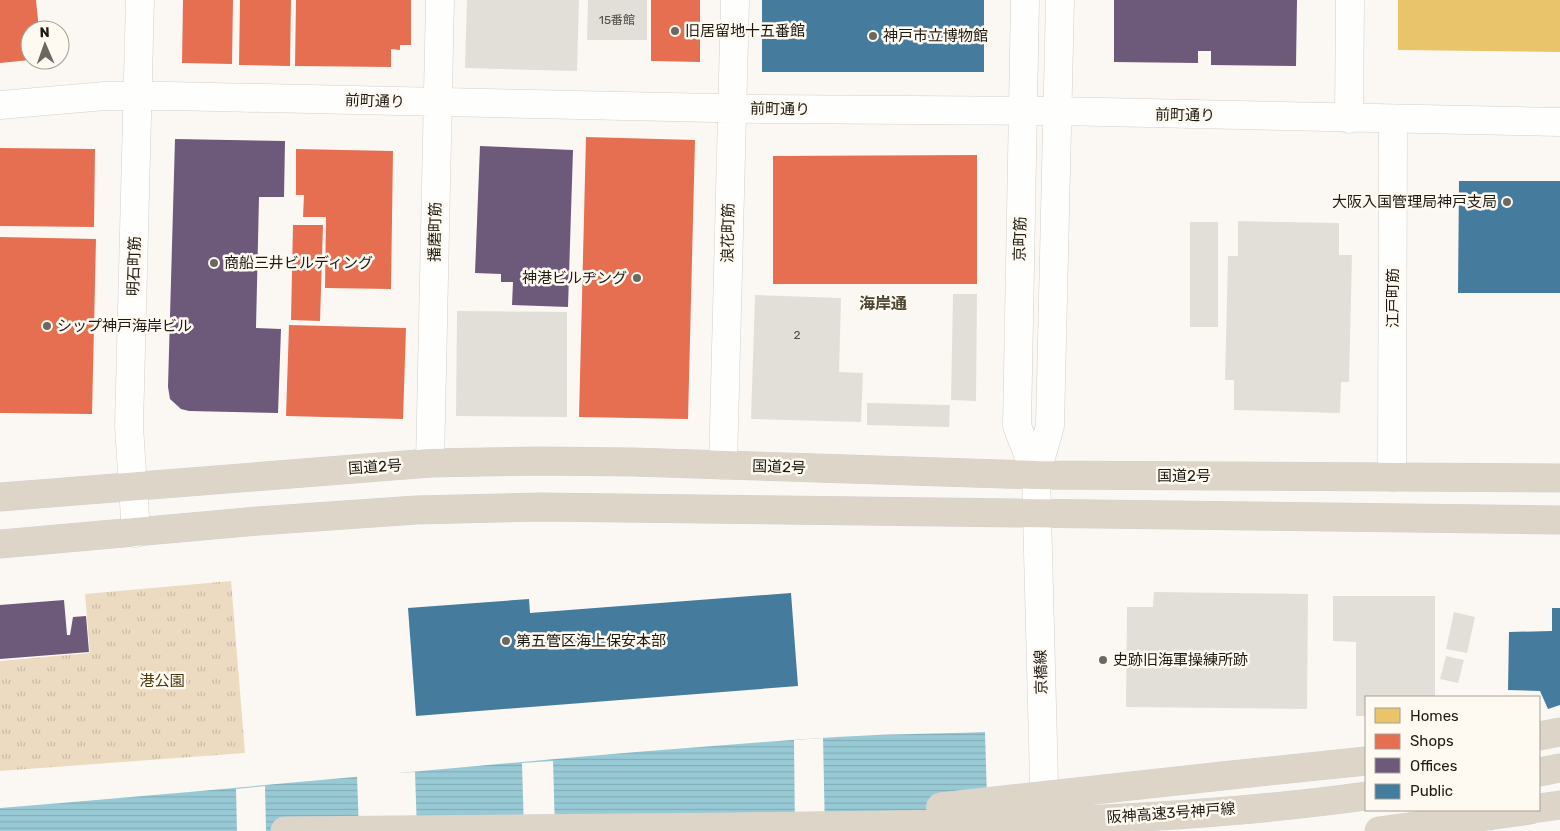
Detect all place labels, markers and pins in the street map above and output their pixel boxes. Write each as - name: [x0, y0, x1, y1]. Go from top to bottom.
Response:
- place label: 旧居留地十五番館: [685, 22, 805, 40]
- marker: 旧居留地十五番館: [669, 25, 681, 37]
- place label: 神戸市立博物館: [883, 27, 988, 45]
- marker: 神戸市立博物館: [867, 30, 879, 42]
- place label: 大阪入国管理局神戸支局: [1332, 193, 1497, 211]
- marker: 大阪入国管理局神戸支局: [1501, 196, 1513, 208]
- place label: 商船三井ビルディング: [224, 254, 373, 272]
- marker: 商船三井ビルディング: [208, 257, 220, 269]
- place label: 神港ビルヂング: [522, 269, 627, 287]
- marker: 神港ビルヂング: [631, 272, 643, 284]
- place label: シップ神戸海岸ビル: [57, 317, 192, 335]
- marker: シップ神戸海岸ビル: [41, 320, 53, 332]
- place label: 第五管区海上保安本部: [516, 632, 666, 650]
- marker: 第五管区海上保安本部: [500, 635, 512, 647]
- place label: 史跡旧海軍操練所跡: [1113, 651, 1248, 669]
- marker: 史跡旧海軍操練所跡: [1097, 654, 1109, 666]

